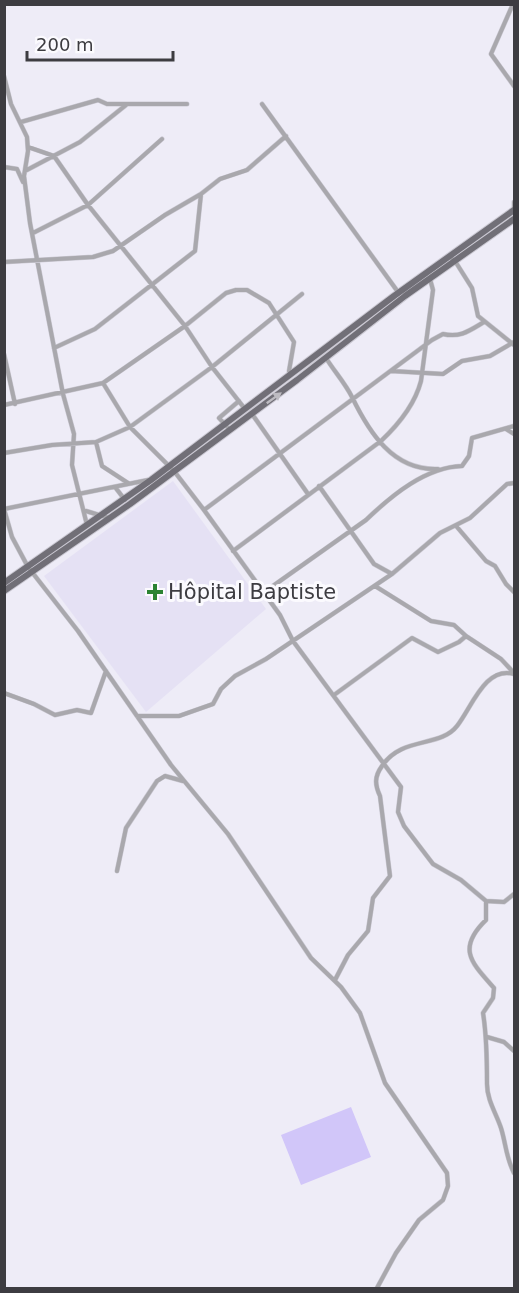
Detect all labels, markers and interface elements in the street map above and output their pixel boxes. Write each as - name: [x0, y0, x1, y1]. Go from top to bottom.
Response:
- scale bar: [27, 24, 172, 62]
- text: 200 m: [36, 34, 94, 55]
- one-way arrow: [266, 392, 281, 404]
- place label: Hôpital Baptiste: [168, 580, 336, 604]
- marker: Hôpital Baptiste: [146, 583, 164, 601]

